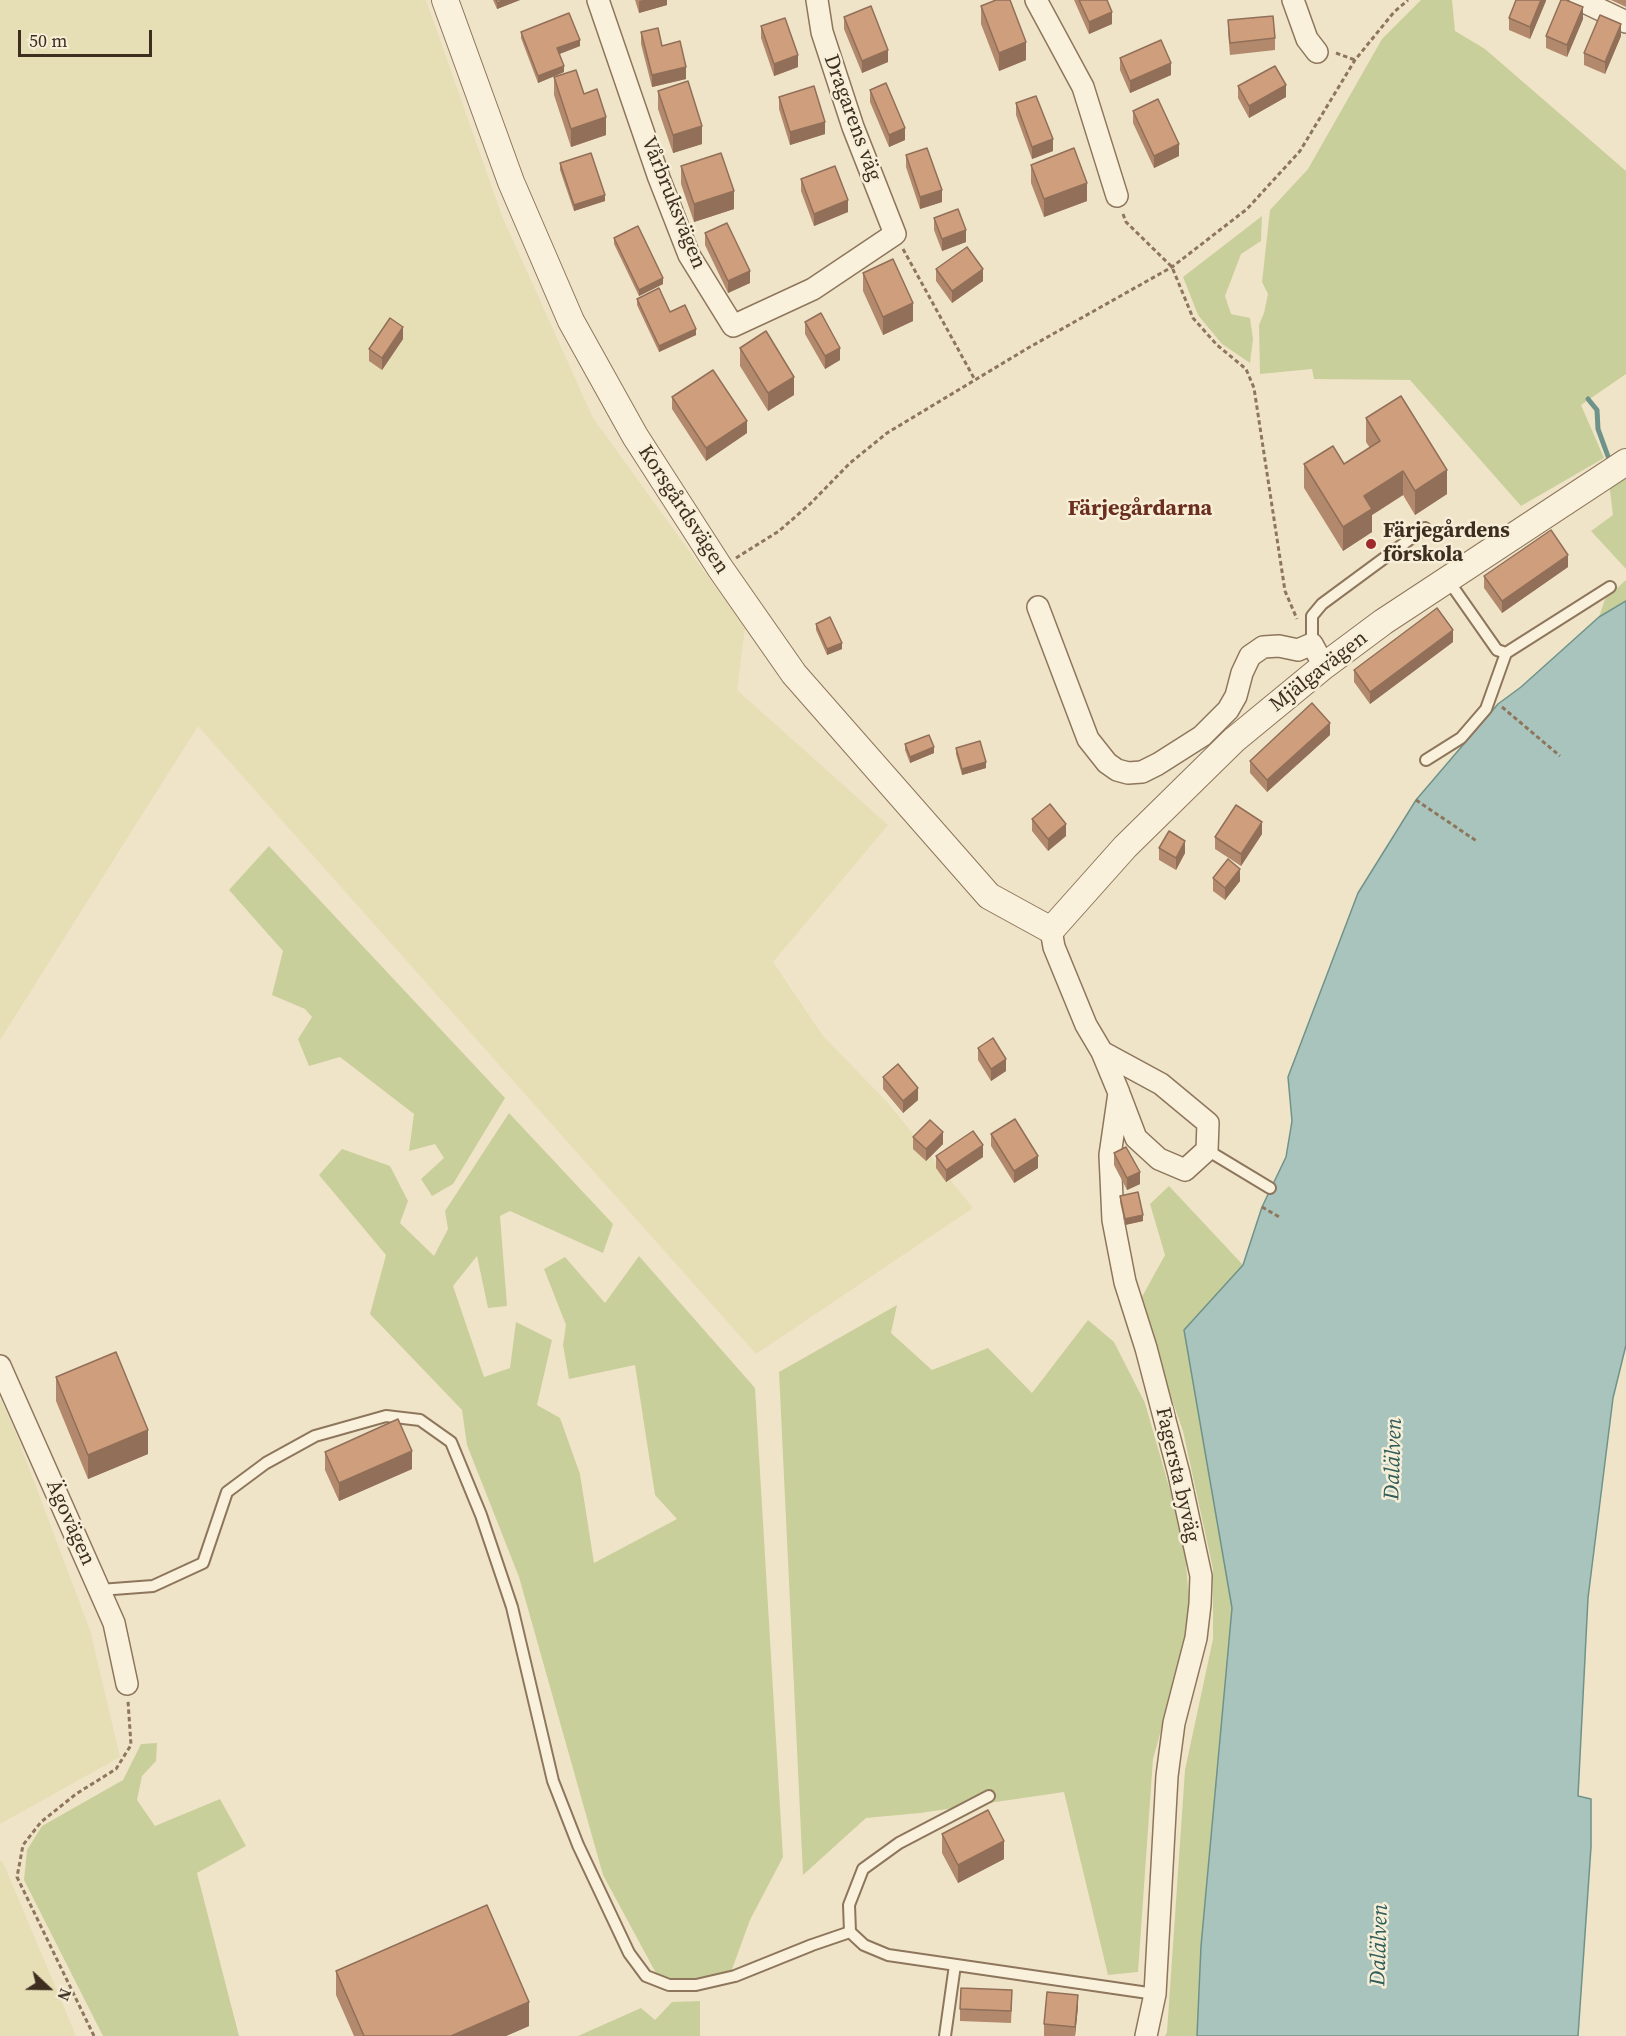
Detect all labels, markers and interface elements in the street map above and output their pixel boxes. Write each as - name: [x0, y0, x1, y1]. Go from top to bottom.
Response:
- scale bar: [21, 18, 154, 56]
- text: 50 m: [29, 28, 67, 53]
- street label: Dragarens väg: [817, 51, 887, 185]
- street label: Vårbruksvägen: [635, 133, 711, 273]
- street label: Korsgårdsvägen: [632, 441, 734, 579]
- district label: Färjegårdarna: [1068, 496, 1212, 522]
- place label: Färjegårdens förskola: [1383, 519, 1510, 569]
- marker: Färjegårdens förskola: [1364, 537, 1378, 551]
- street label: Mjälgavägen: [1265, 626, 1373, 718]
- street label: Fagersta byväg: [1149, 1405, 1205, 1545]
- water label: Dalälven: [1379, 1417, 1409, 1501]
- street label: Ägovägen: [40, 1476, 100, 1570]
- water label: Dalälven: [1365, 1903, 1395, 1987]
- north arrow: [18, 1958, 78, 2018]
- text: N: [52, 1985, 77, 2004]

